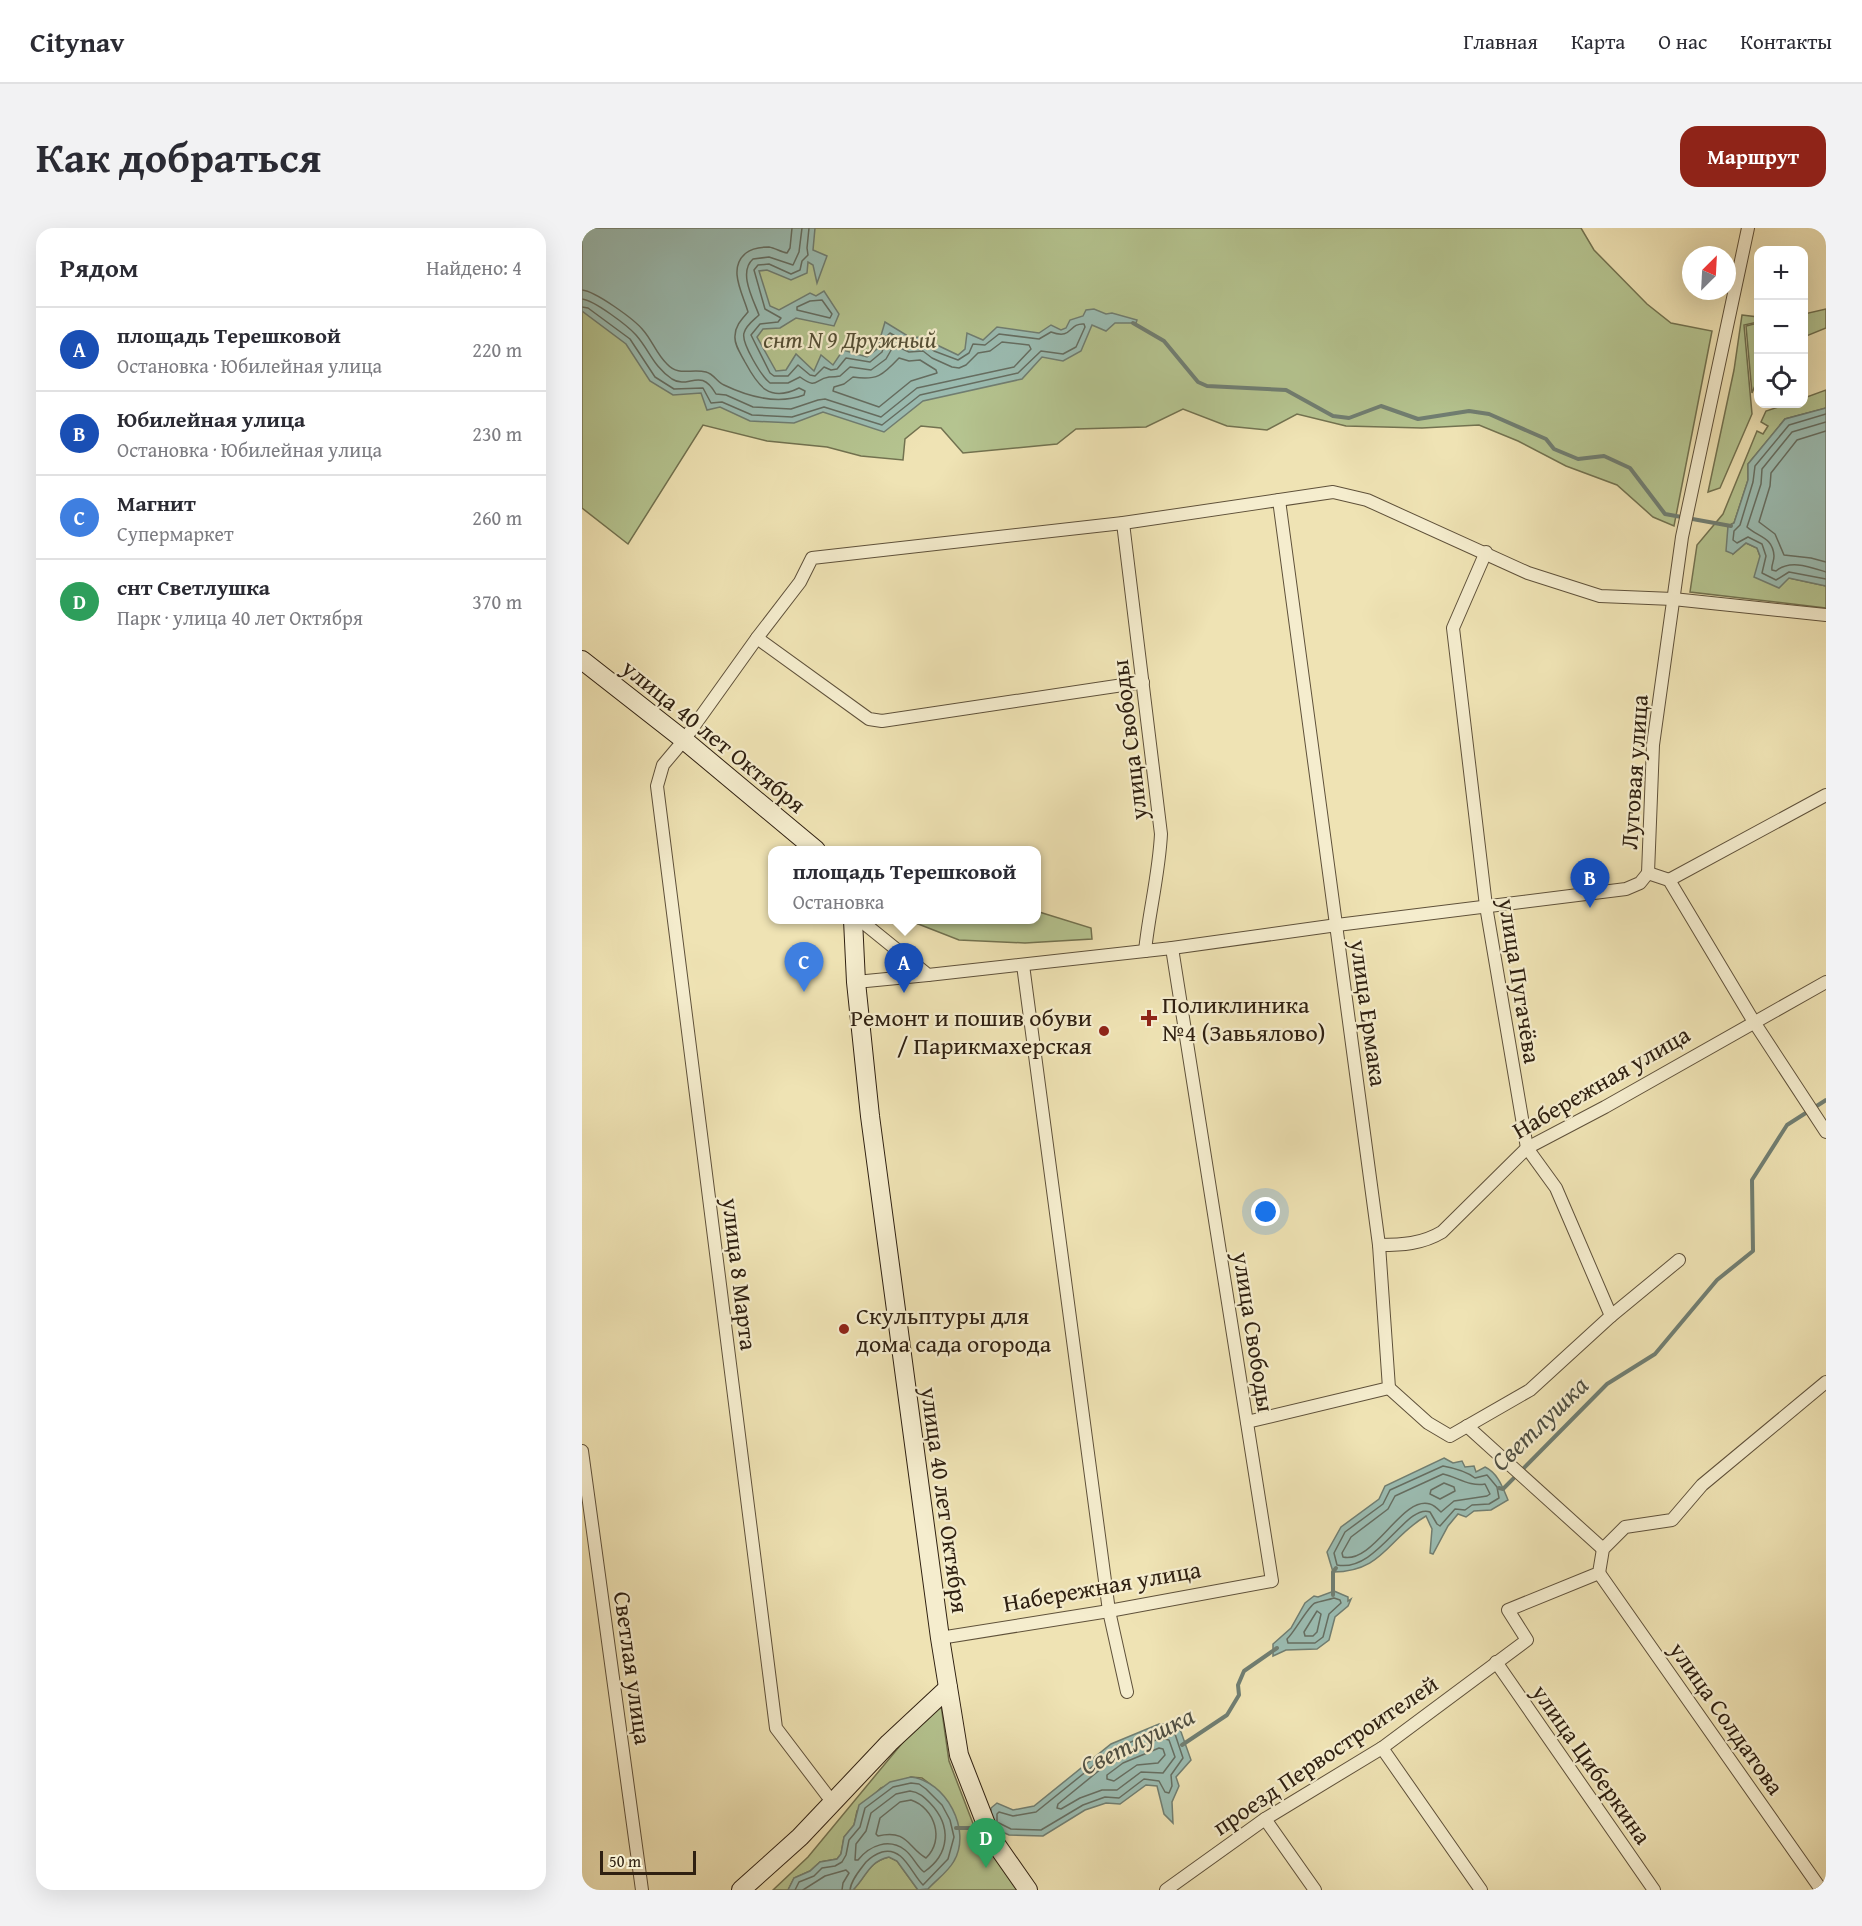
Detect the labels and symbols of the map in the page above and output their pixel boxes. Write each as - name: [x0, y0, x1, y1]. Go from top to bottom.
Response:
- north arrow: [1682, 246, 1736, 300]
- park label: снт N 9 Дружный: [763, 322, 937, 357]
- street label: улица 40 лет Октября: [614, 650, 814, 821]
- street label: улица Свободы: [1102, 658, 1156, 823]
- street label: Луговая улица: [1611, 693, 1657, 851]
- pin: B: [1570, 858, 1610, 908]
- street label: улица Пугачёва: [1490, 895, 1550, 1067]
- street label: улица Ермака: [1341, 936, 1397, 1089]
- pin: C: [784, 942, 824, 992]
- pin: A: [884, 944, 924, 993]
- place label: Поликлиника №4 (Завьялово): [1162, 987, 1325, 1050]
- place label: Ремонт и пошив обуви / Парикмахерская: [850, 1000, 1092, 1063]
- marker: Поликлиника №4 (Завьялово): [1140, 1009, 1158, 1027]
- street label: Набережная улица: [1506, 1016, 1697, 1147]
- marker: Ремонт и пошив обуви / Парикмахерская: [1097, 1024, 1111, 1038]
- street label: улица 8 Марта: [713, 1195, 767, 1353]
- your location: [1251, 1197, 1280, 1226]
- street label: улица Свободы: [1224, 1249, 1284, 1415]
- place label: Скульптуры для дома сада огорода: [856, 1298, 1052, 1361]
- marker: Скульптуры для дома сада огорода: [837, 1322, 851, 1336]
- water label: Светлушка: [1481, 1366, 1597, 1480]
- street label: улица 40 лет Октября: [912, 1384, 978, 1615]
- street label: Набережная улица: [1000, 1551, 1204, 1621]
- street label: Светлая улица: [605, 1589, 661, 1747]
- street label: улица Солдатова: [1660, 1633, 1793, 1802]
- street label: проезд Первостроителей: [1205, 1666, 1445, 1844]
- street label: улица Циберкина: [1523, 1676, 1661, 1852]
- water label: Светлушка: [1073, 1696, 1201, 1784]
- pin: D: [966, 1818, 1006, 1868]
- scale bar: [600, 1848, 696, 1876]

